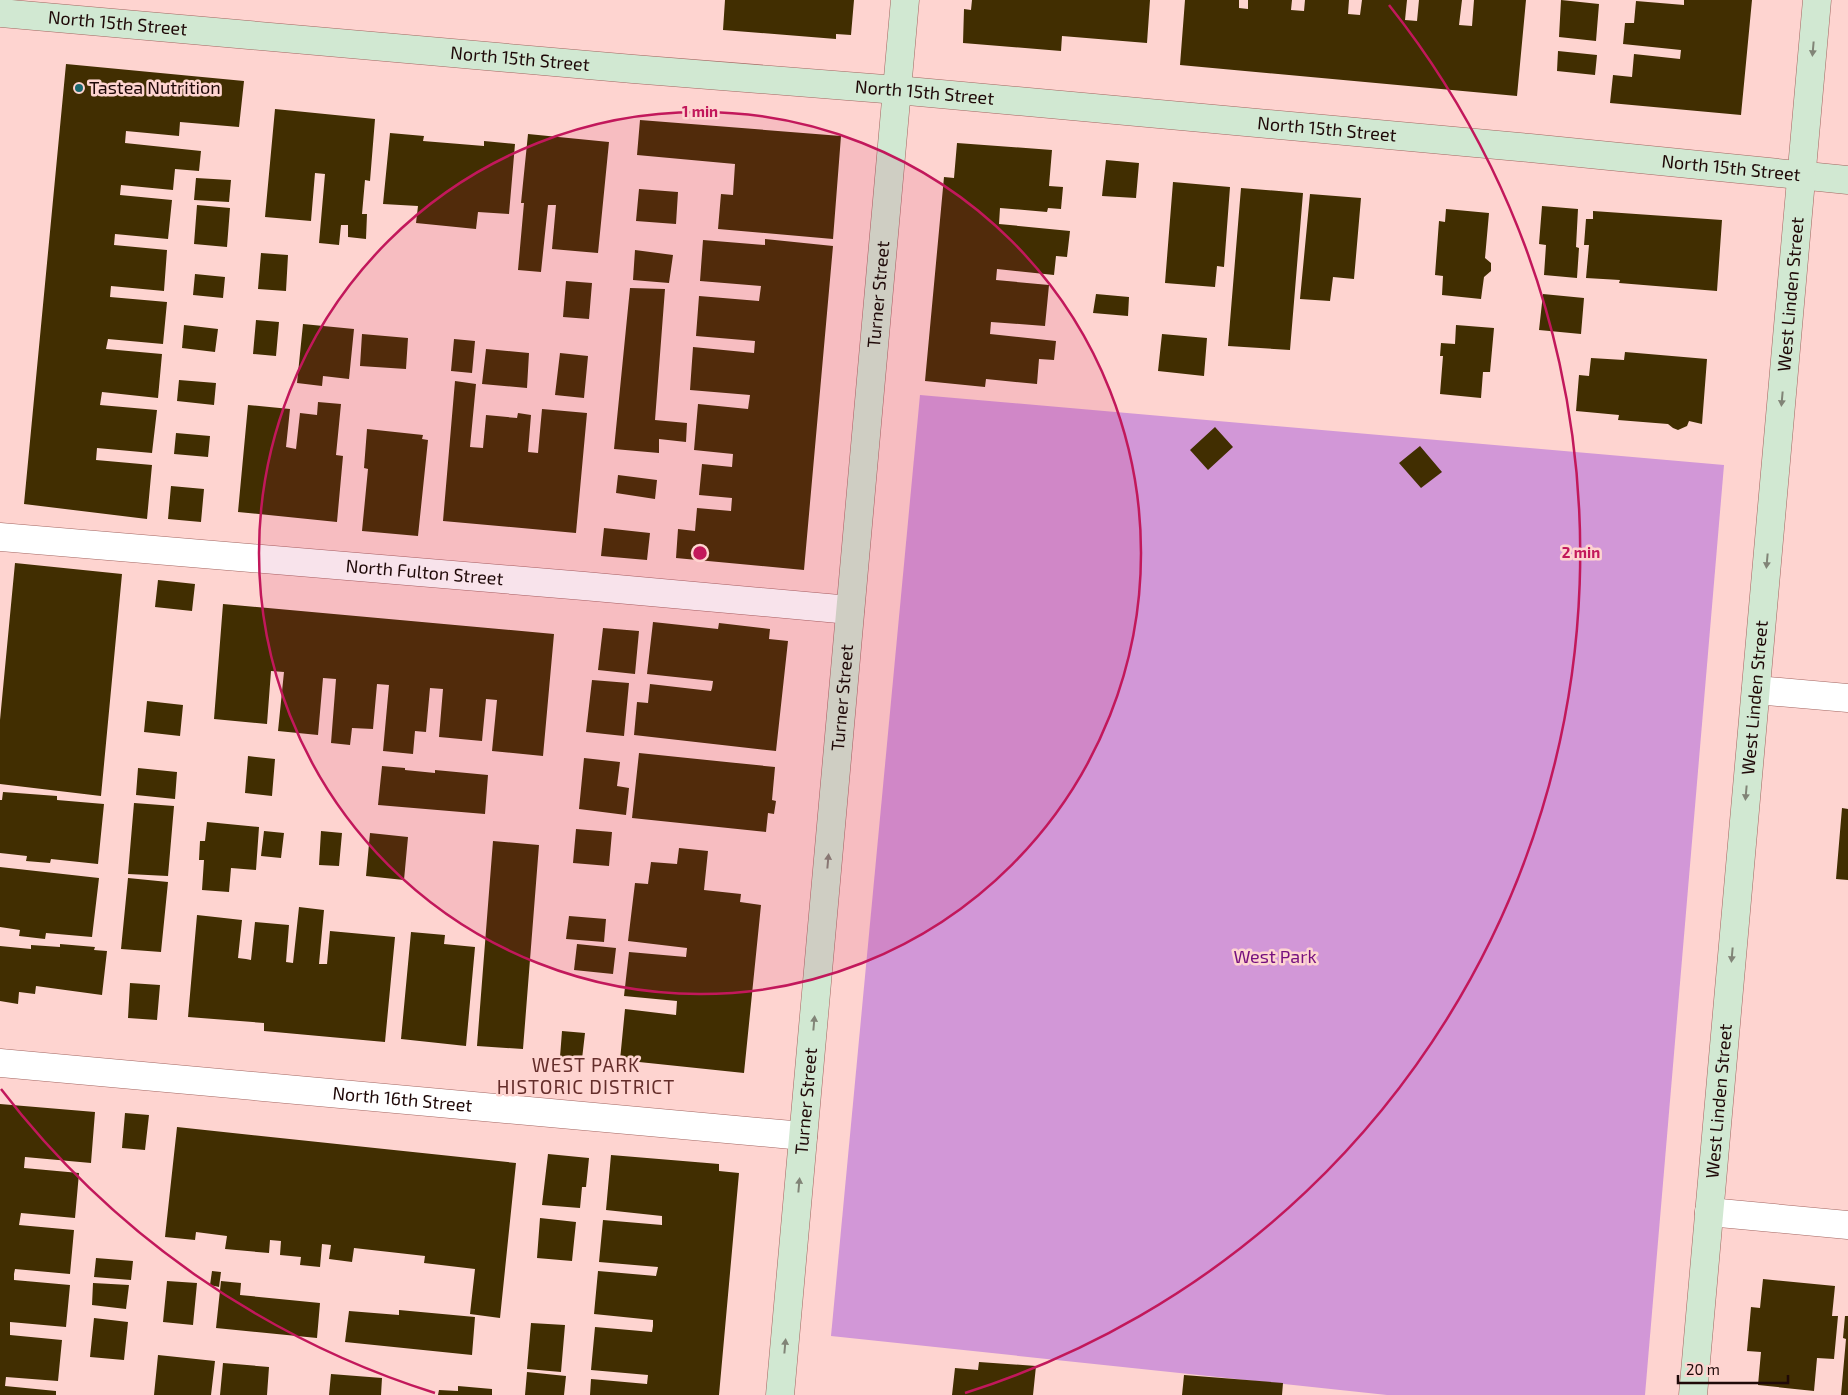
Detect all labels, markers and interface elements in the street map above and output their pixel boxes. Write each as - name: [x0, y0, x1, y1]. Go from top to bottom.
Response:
- street label: North 15th Street: [47, 5, 188, 40]
- street label: North 15th Street: [450, 41, 591, 75]
- one-way arrow: [1809, 41, 1817, 57]
- street label: North 15th Street: [854, 75, 995, 109]
- place label: Tastea Nutrition: [89, 76, 221, 98]
- marker: Tastea Nutrition: [73, 82, 85, 94]
- text: 1 min: [682, 102, 718, 120]
- street label: North 15th Street: [1256, 111, 1398, 146]
- street label: North 15th Street: [1661, 149, 1802, 185]
- street label: West Linden Street: [1772, 216, 1808, 373]
- street label: Turner Street: [862, 240, 893, 349]
- one-way arrow: [1777, 392, 1785, 408]
- text: 2 min: [1562, 543, 1600, 561]
- centre of rings: [691, 544, 709, 562]
- one-way arrow: [1763, 553, 1771, 569]
- street label: North Fulton Street: [345, 554, 504, 589]
- street label: West Linden Street: [1736, 619, 1772, 776]
- street label: Turner Street: [826, 643, 857, 752]
- one-way arrow: [1742, 785, 1750, 801]
- one-way arrow: [824, 853, 832, 869]
- park label: West Park: [1233, 945, 1317, 967]
- one-way arrow: [1728, 947, 1736, 963]
- one-way arrow: [810, 1014, 818, 1030]
- street label: West Linden Street: [1700, 1023, 1736, 1179]
- street label: Turner Street: [790, 1046, 821, 1156]
- district label: WEST PARK HISTORIC DISTRICT: [497, 1053, 675, 1098]
- street label: North 16th Street: [332, 1081, 473, 1116]
- one-way arrow: [795, 1176, 803, 1192]
- one-way arrow: [781, 1338, 789, 1354]
- scale bar: [1678, 1352, 1788, 1384]
- text: 20 m: [1686, 1360, 1720, 1378]

